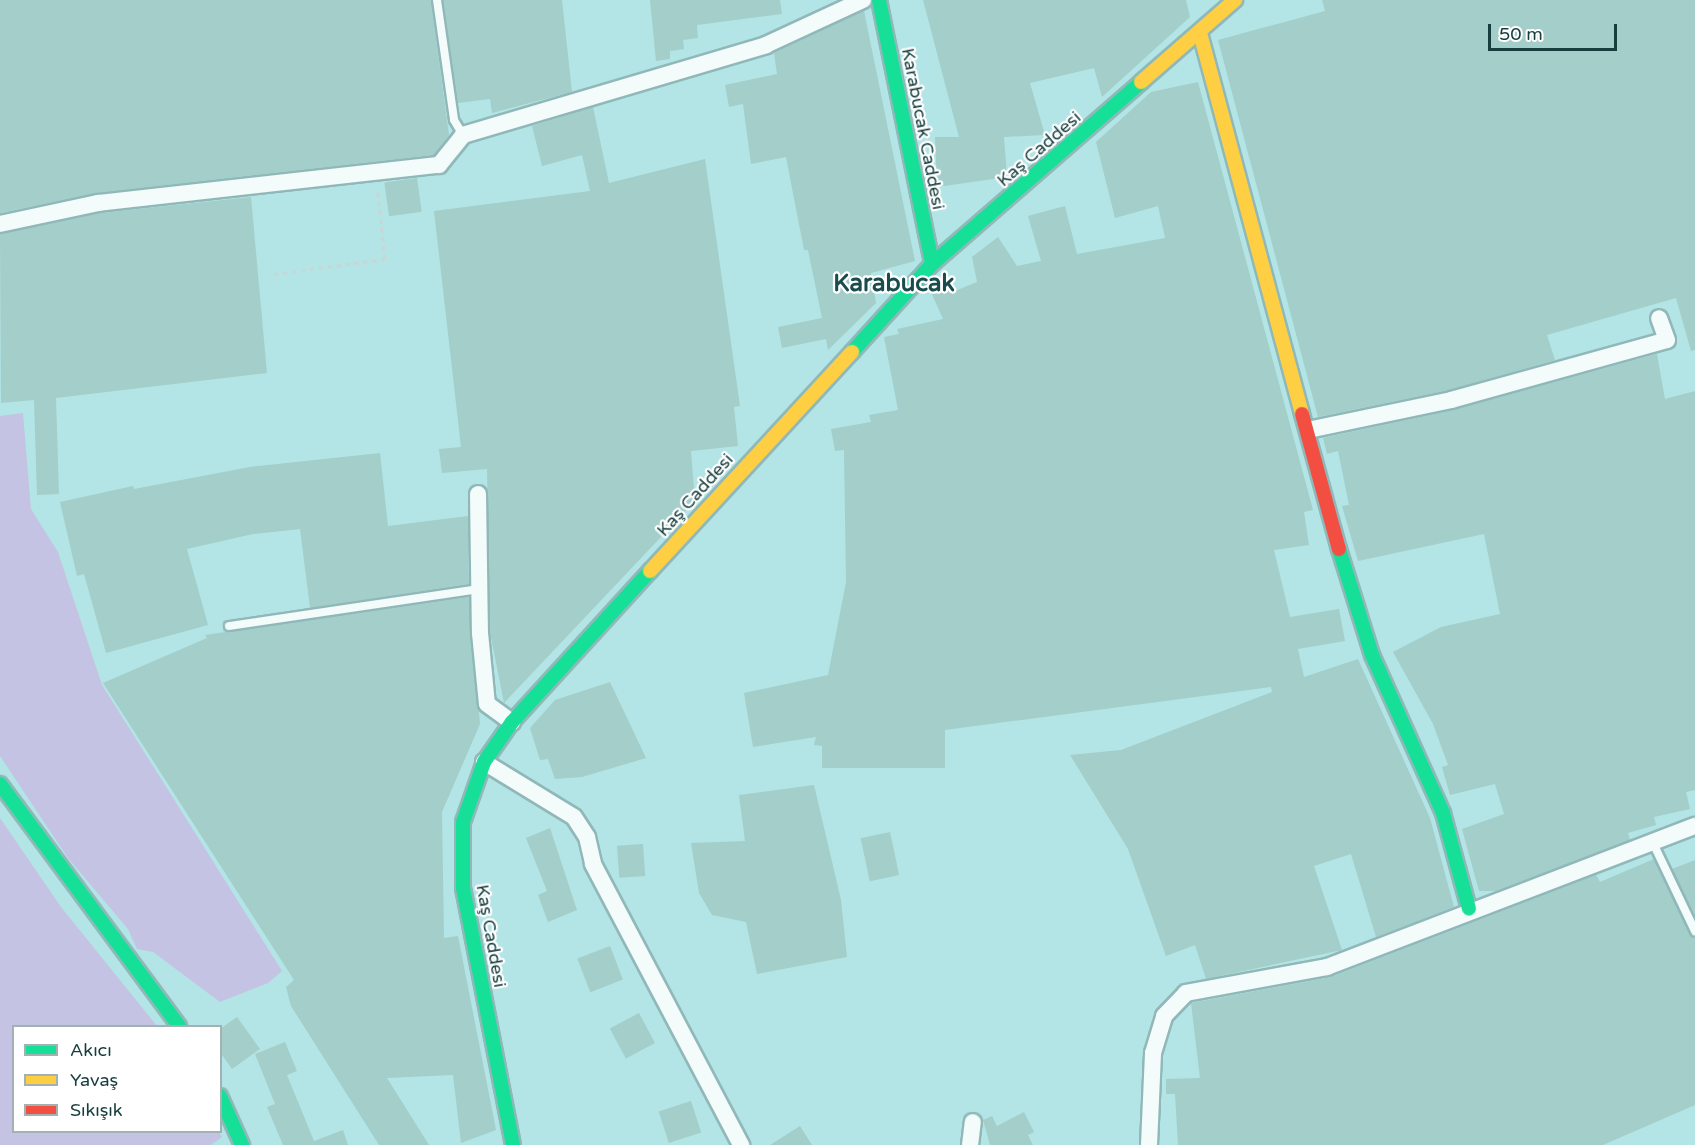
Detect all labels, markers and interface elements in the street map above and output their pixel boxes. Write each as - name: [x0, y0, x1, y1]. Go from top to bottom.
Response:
- scale bar: [1491, 12, 1620, 50]
- text: 50 m: [1499, 23, 1543, 45]
- street label: Karabucak Caddesi: [897, 46, 949, 212]
- street label: Kaş Caddesi: [993, 107, 1085, 191]
- district label: Karabucak: [833, 270, 955, 298]
- street label: Kaş Caddesi: [652, 449, 738, 541]
- street label: Kaş Caddesi: [471, 883, 511, 989]
- legend: [12, 1025, 222, 1133]
- text: Akıcı: [70, 1039, 112, 1061]
- text: Yavaş: [70, 1069, 118, 1091]
- text: Sıkışık: [70, 1099, 123, 1121]

